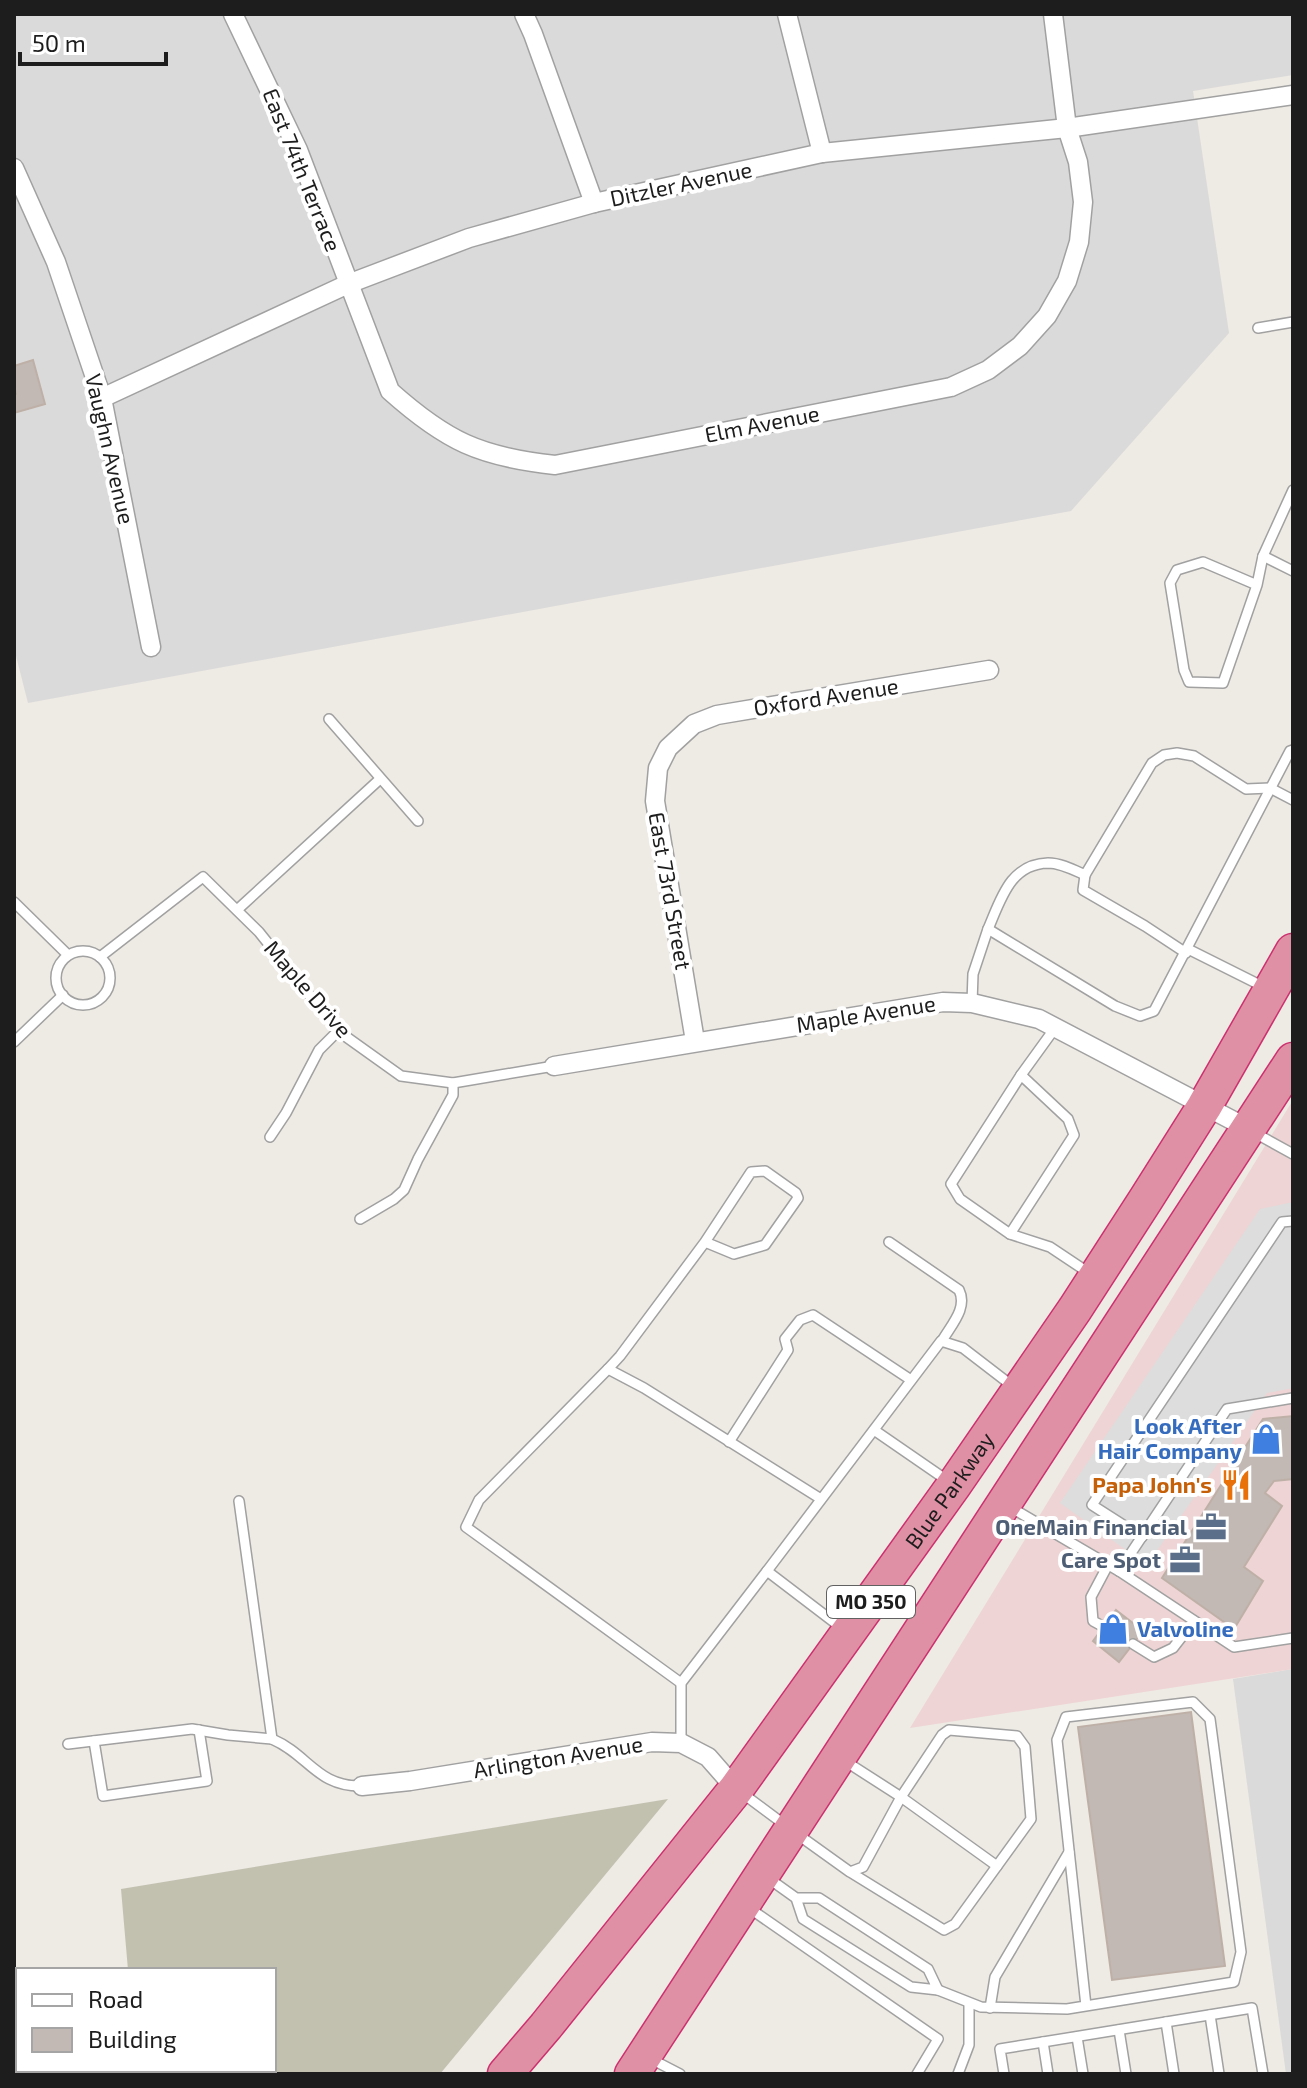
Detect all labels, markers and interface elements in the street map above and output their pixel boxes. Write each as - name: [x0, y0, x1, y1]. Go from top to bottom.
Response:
- scale bar: [20, 16, 166, 66]
- text: 50 m: [32, 28, 86, 57]
- street label: East 74th Terrace: [258, 84, 347, 255]
- street label: Ditzler Avenue: [607, 155, 754, 211]
- street label: Vaughn Avenue: [81, 371, 141, 526]
- street label: Elm Avenue: [702, 399, 821, 447]
- street label: Oxford Avenue: [752, 672, 900, 720]
- street label: East 73rd Street: [644, 810, 698, 972]
- street label: Maple Drive: [260, 935, 358, 1042]
- street label: Maple Avenue: [794, 989, 937, 1037]
- place label: Look After Hair Company: [1098, 1412, 1243, 1464]
- shop icon: Look After Hair Company: [1249, 1422, 1283, 1456]
- street label: Blue Parkway: [899, 1426, 999, 1553]
- restaurant icon: Papa John's: [1219, 1468, 1253, 1502]
- place label: Papa John's: [1092, 1471, 1212, 1497]
- office icon: OneMain Financial: [1194, 1510, 1228, 1544]
- place label: OneMain Financial: [995, 1513, 1188, 1539]
- office icon: Care Spot: [1168, 1543, 1202, 1577]
- place label: Care Spot: [1061, 1546, 1161, 1572]
- road number: MO 350: [827, 1586, 915, 1618]
- shop icon: Valvoline: [1096, 1612, 1130, 1646]
- place label: Valvoline: [1137, 1615, 1234, 1641]
- street label: Arlington Avenue: [471, 1730, 644, 1782]
- legend: [16, 1968, 276, 2072]
- text: Road: [88, 1984, 143, 2013]
- text: Building: [88, 2024, 177, 2053]

